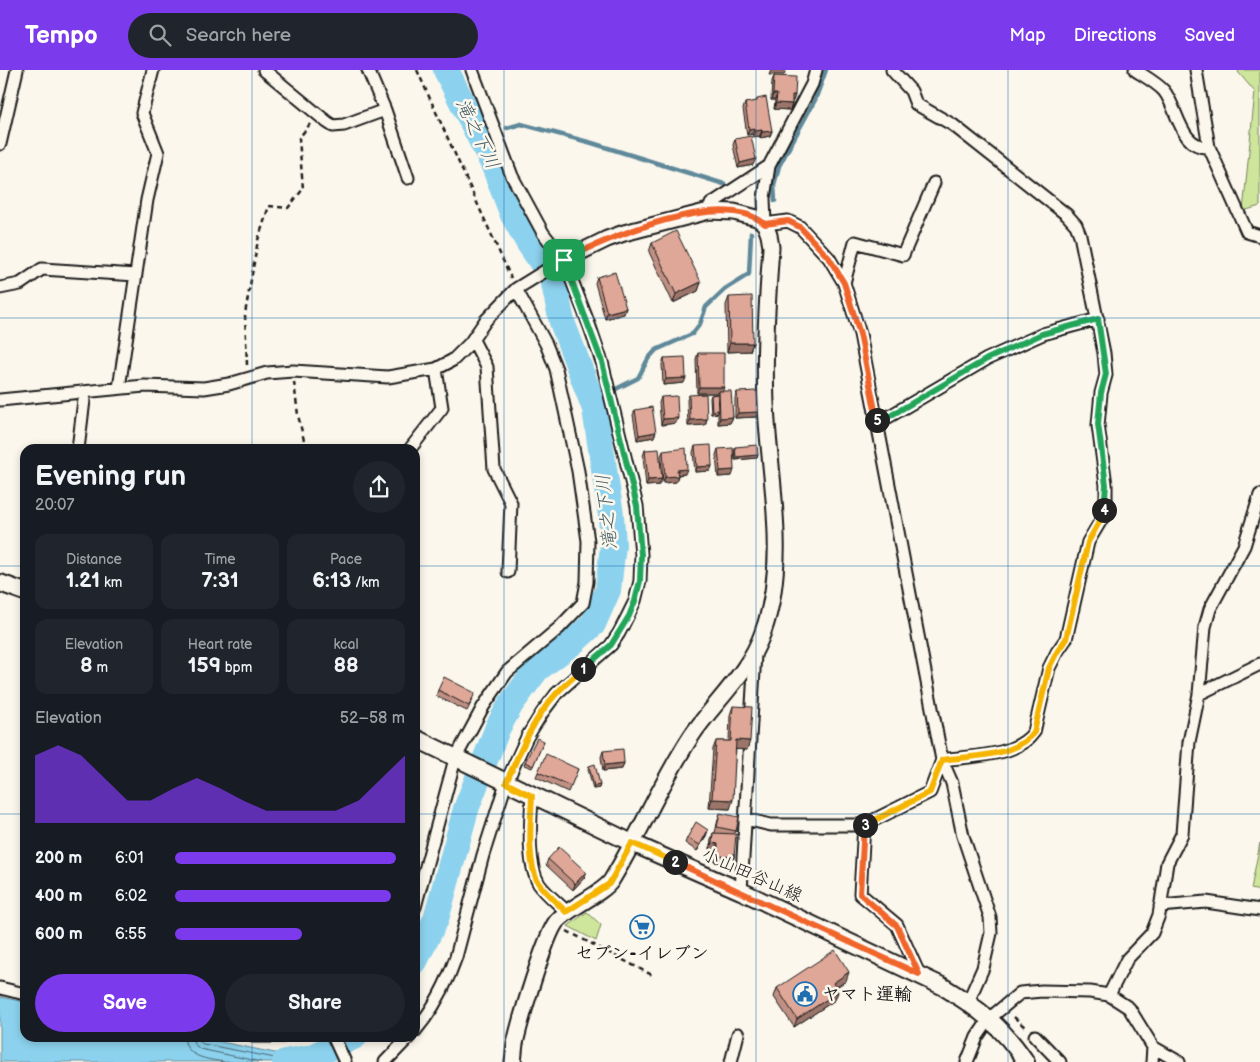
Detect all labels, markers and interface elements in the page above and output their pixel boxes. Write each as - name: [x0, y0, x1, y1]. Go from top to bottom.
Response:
- search box: [128, 13, 478, 58]
- text: Tempo: [25, 21, 98, 50]
- icon: search: [146, 21, 174, 49]
- text: Search here: [186, 24, 291, 47]
- text: Map: [1010, 25, 1046, 46]
- text: Directions: [1074, 25, 1156, 46]
- text: Saved: [1184, 25, 1235, 46]
- water label: 滝之下川: [450, 95, 504, 173]
- pin: [543, 239, 585, 281]
- icon: arrive: [550, 246, 578, 274]
- pin: 5: [864, 408, 890, 432]
- text: 5: [873, 412, 882, 429]
- text: Evening run: [35, 460, 186, 493]
- button: share: [353, 461, 405, 513]
- water label: 滝之下川: [592, 473, 622, 551]
- text: 20:07: [35, 496, 74, 515]
- pin: 4: [1092, 498, 1116, 522]
- text: 4: [1100, 502, 1109, 519]
- text: Distance: [66, 551, 122, 568]
- text: Time: [204, 551, 236, 568]
- text: Pace: [330, 551, 362, 568]
- text: 1.21: [66, 568, 100, 593]
- text: 7:31: [201, 568, 239, 593]
- text: 6:13: [312, 568, 351, 593]
- text: km: [100, 574, 122, 591]
- text: /km: [351, 574, 380, 591]
- text: Elevation: [65, 636, 123, 653]
- text: Heart rate: [188, 636, 252, 653]
- text: kcal: [333, 636, 359, 653]
- text: 8: [80, 653, 93, 678]
- text: 159: [188, 653, 221, 678]
- text: 88: [333, 653, 359, 678]
- pin: 1: [570, 656, 596, 682]
- text: m: [93, 659, 108, 676]
- text: bpm: [221, 659, 252, 676]
- text: 1: [581, 661, 586, 678]
- text: Elevation: [35, 709, 102, 728]
- text: 52–58 m: [340, 709, 405, 728]
- pin: 3: [852, 812, 878, 838]
- text: 3: [861, 817, 870, 834]
- street label: 小山田谷山線: [698, 843, 806, 907]
- text: 200 m: [35, 849, 82, 868]
- text: 6:01: [115, 849, 144, 868]
- pin: 2: [662, 850, 688, 874]
- text: 2: [671, 854, 680, 871]
- text: 400 m: [35, 887, 82, 906]
- text: 6:02: [115, 887, 147, 906]
- supermarket icon: セブン-イレブン: [629, 914, 655, 940]
- text: 600 m: [35, 925, 83, 944]
- text: 6:55: [115, 925, 146, 944]
- place label: セブン-イレブン: [575, 943, 709, 964]
- button: Save: [35, 974, 215, 1032]
- button: Share: [225, 974, 405, 1032]
- public building icon: ヤマト運輸: [792, 981, 818, 1007]
- place label: ヤマト運輸: [822, 984, 912, 1005]

